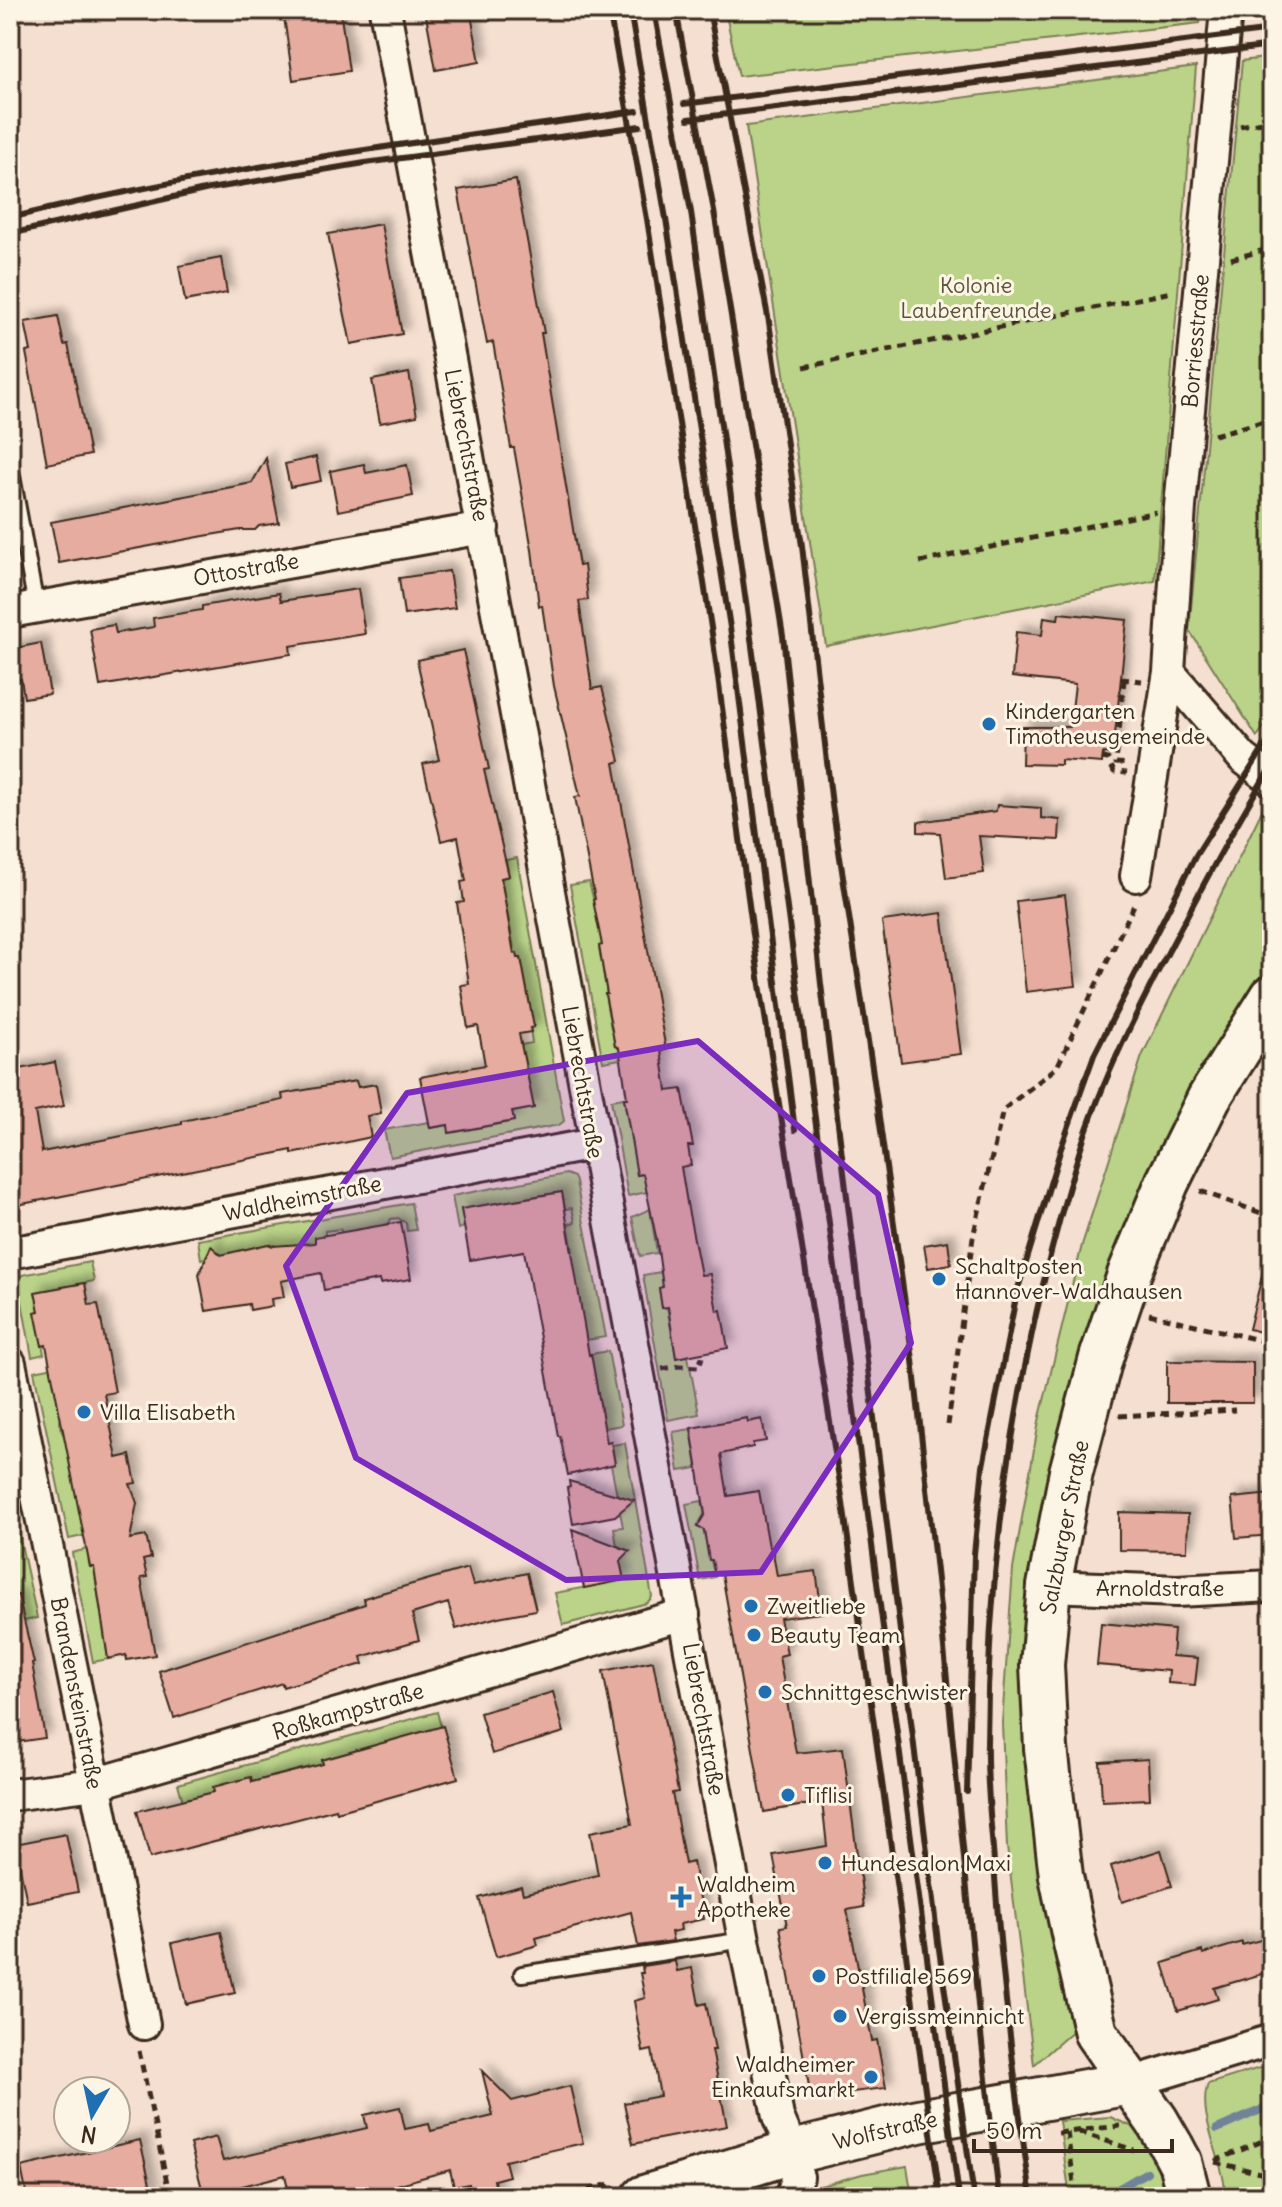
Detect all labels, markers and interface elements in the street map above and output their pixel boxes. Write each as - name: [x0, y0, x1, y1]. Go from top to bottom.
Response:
- park label: Kolonie Laubenfreunde: [900, 271, 1052, 324]
- street label: Borriesstraße: [1175, 273, 1215, 409]
- street label: Liebrechtstraße: [438, 366, 496, 524]
- street label: Ottostraße: [191, 546, 301, 592]
- place label: Kindergarten Timotheusgemeinde: [1005, 697, 1205, 750]
- marker: Kindergarten Timotheusgemeinde: [980, 715, 998, 733]
- street label: Liebrechtstraße: [556, 1003, 610, 1161]
- street label: Waldheimstraße: [220, 1169, 384, 1227]
- place label: Schaltposten Hannover-Waldhausen: [955, 1252, 1183, 1305]
- marker: Schaltposten Hannover-Waldhausen: [930, 1270, 948, 1288]
- place label: Villa Elisabeth: [100, 1398, 236, 1426]
- marker: Villa Elisabeth: [75, 1403, 93, 1421]
- street label: Salzburger Straße: [1033, 1438, 1095, 1616]
- street label: Arnoldstraße: [1096, 1574, 1224, 1602]
- place label: Zweitliebe: [767, 1592, 866, 1620]
- street label: Brandensteinstraße: [45, 1595, 109, 1791]
- marker: Zweitliebe: [742, 1597, 760, 1615]
- place label: Beauty Team: [770, 1621, 900, 1649]
- marker: Beauty Team: [745, 1626, 763, 1644]
- street label: Liebrechtstraße: [677, 1640, 731, 1798]
- street label: Roßkampstraße: [269, 1676, 427, 1746]
- place label: Schnittgeschwister: [781, 1678, 968, 1706]
- marker: Schnittgeschwister: [756, 1683, 774, 1701]
- place label: Tiflisi: [804, 1781, 852, 1809]
- marker: Tiflisi: [779, 1786, 797, 1804]
- place label: Hundesalon Maxi: [841, 1849, 1011, 1877]
- marker: Hundesalon Maxi: [816, 1854, 834, 1872]
- place label: Waldheim Apotheke: [697, 1870, 795, 1923]
- marker: Waldheim Apotheke: [672, 1888, 690, 1906]
- place label: Postfiliale 569: [835, 1962, 972, 1990]
- marker: Postfiliale 569: [810, 1967, 828, 1985]
- place label: Vergissmeinnicht: [856, 2002, 1024, 2030]
- marker: Vergissmeinnicht: [831, 2007, 849, 2025]
- place label: Waldheimer Einkaufsmarkt: [711, 2050, 855, 2103]
- marker: Waldheimer Einkaufsmarkt: [862, 2068, 880, 2086]
- north arrow: [52, 2075, 132, 2155]
- scale bar: [974, 2103, 1172, 2153]
- street label: Wolfstraße: [830, 2104, 940, 2156]
- text: 50 m: [986, 2115, 1042, 2145]
- text: N: [79, 2120, 99, 2150]

